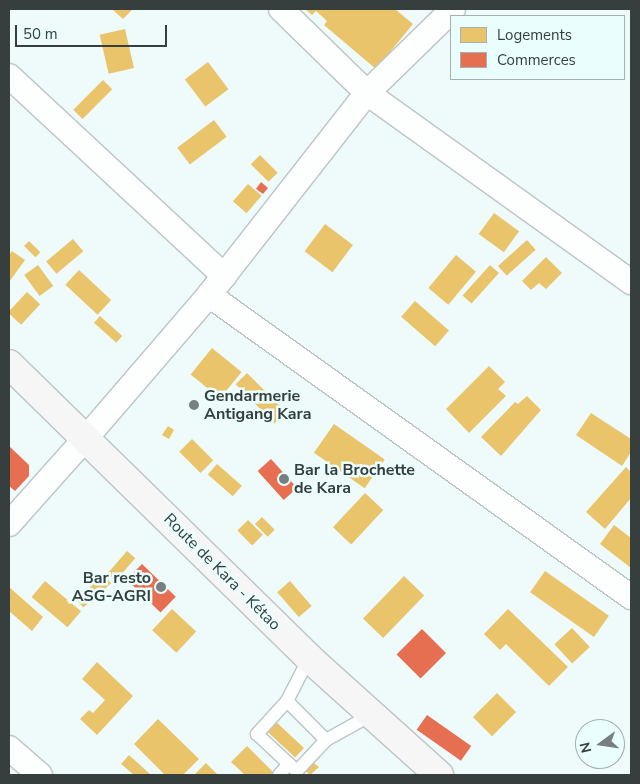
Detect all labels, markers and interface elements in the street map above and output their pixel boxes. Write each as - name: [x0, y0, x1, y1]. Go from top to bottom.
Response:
- scale bar: [18, 15, 170, 47]
- legend: [450, 15, 625, 80]
- text: 50 m: [23, 24, 58, 44]
- text: Logements: [497, 25, 572, 45]
- text: Commerces: [497, 50, 576, 70]
- place label: Gendarmerie Antigang Kara: [204, 386, 312, 424]
- marker: Gendarmerie Antigang Kara: [188, 399, 200, 411]
- place label: Bar la Brochette de Kara: [294, 460, 415, 498]
- marker: Bar la Brochette de Kara: [278, 473, 290, 485]
- street label: Route de Kara - Kétao: [160, 510, 284, 634]
- place label: Bar resto ASG-AGRI: [72, 568, 151, 606]
- marker: Bar resto ASG-AGRI: [155, 581, 167, 593]
- north arrow: [575, 719, 625, 769]
- text: N: [575, 740, 596, 755]

